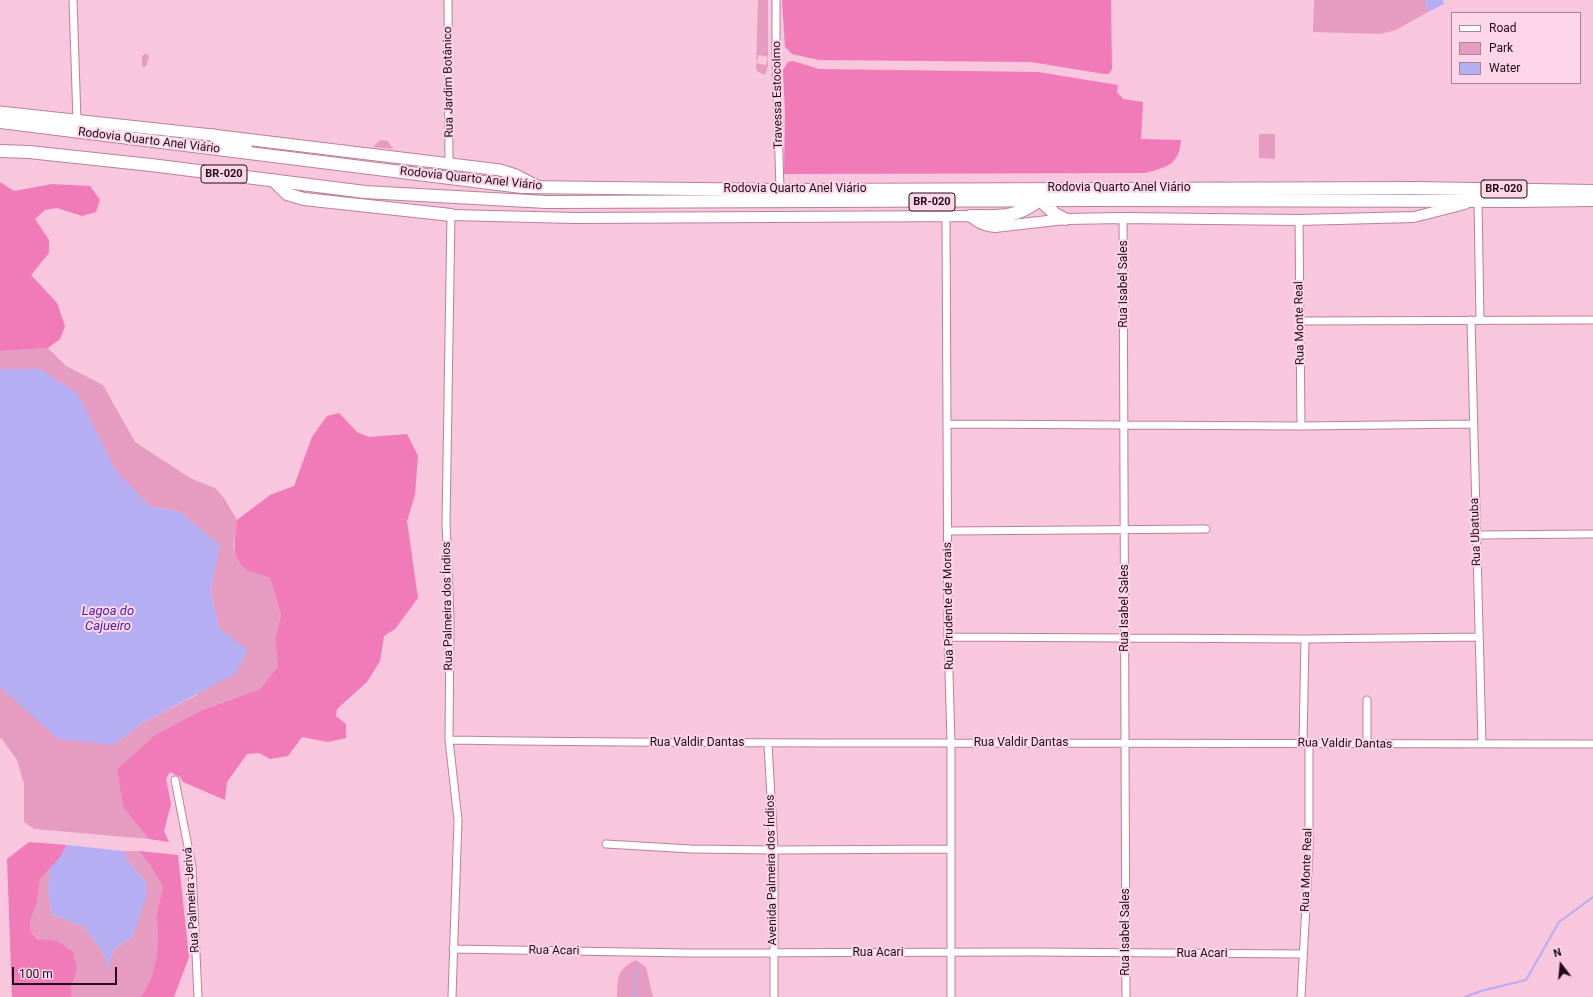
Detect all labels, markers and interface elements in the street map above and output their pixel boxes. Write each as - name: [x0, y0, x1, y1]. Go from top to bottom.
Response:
- legend: [1451, 12, 1581, 84]
- text: Road: [1489, 21, 1517, 35]
- street label: Rua Jardim Botânico: [441, 26, 457, 138]
- street label: Travessa Estocolmo: [770, 41, 786, 149]
- text: Park: [1489, 41, 1513, 55]
- text: Water: [1489, 61, 1520, 75]
- street label: Rodovia Quarto Anel Viário: [77, 125, 221, 157]
- street label: Rodovia Quarto Anel Viário: [399, 164, 543, 194]
- road number: BR-020: [201, 165, 247, 183]
- road number: BR-020: [1481, 180, 1527, 198]
- street label: Rodovia Quarto Anel Viário: [1047, 181, 1191, 195]
- street label: Rodovia Quarto Anel Viário: [723, 182, 867, 196]
- road number: BR-020: [909, 193, 955, 211]
- street label: Rua Isabel Sales: [1117, 240, 1131, 328]
- street label: Rua Monte Real: [1292, 281, 1308, 365]
- street label: Rua Ubatuba: [1468, 498, 1484, 566]
- street label: Rua Palmeira dos Índios: [440, 541, 456, 671]
- street label: Rua Prudente de Morais: [941, 542, 957, 670]
- street label: Rua Isabel Sales: [1118, 564, 1132, 652]
- water label: Lagoa do Cajueiro: [82, 604, 134, 635]
- street label: Rua Valdir Dantas: [650, 736, 744, 750]
- street label: Rua Valdir Dantas: [974, 736, 1068, 750]
- street label: Rua Valdir Dantas: [1298, 736, 1392, 752]
- street label: Avenida Palmeira dos Índios: [763, 794, 781, 946]
- street label: Rua Monte Real: [1298, 828, 1316, 912]
- street label: Rua Palmeira Jerivá: [181, 847, 203, 953]
- street label: Rua Isabel Sales: [1119, 888, 1133, 976]
- street label: Rua Acari: [528, 943, 580, 959]
- north arrow: [1541, 945, 1581, 985]
- street label: Rua Acari: [852, 946, 904, 960]
- text: N: [1552, 946, 1563, 960]
- street label: Rua Acari: [1176, 947, 1228, 961]
- scale bar: [14, 959, 119, 985]
- text: 100 m: [19, 967, 53, 981]

